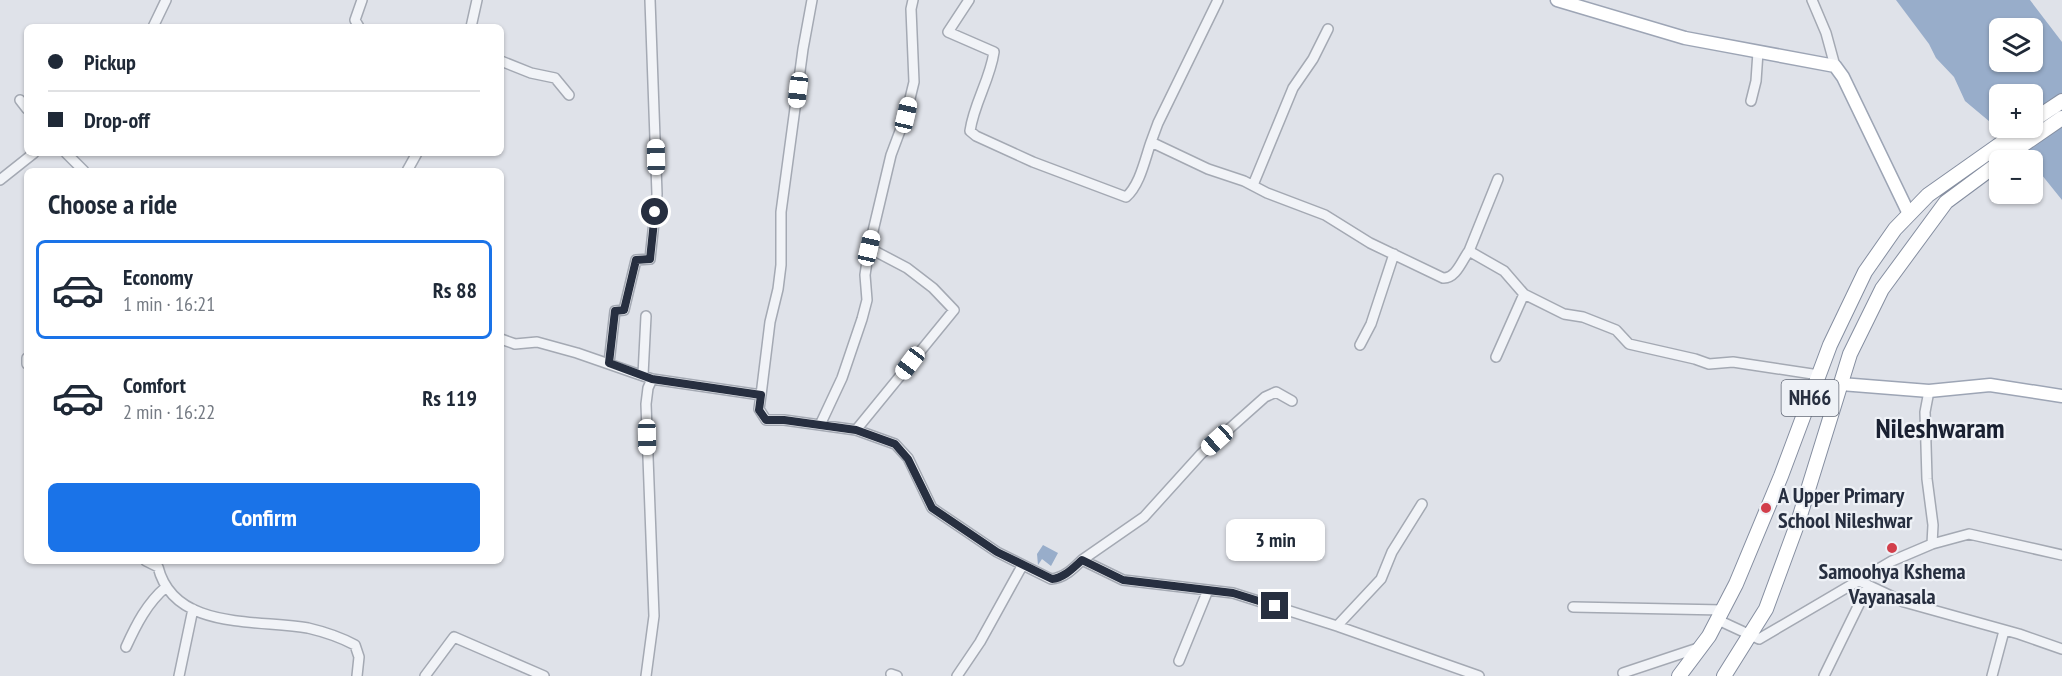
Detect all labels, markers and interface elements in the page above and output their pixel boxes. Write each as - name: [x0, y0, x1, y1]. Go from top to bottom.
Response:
- map controls: [1989, 18, 2043, 204]
- button: layers: [1989, 18, 2043, 72]
- text: Pickup: [84, 48, 136, 76]
- car: [787, 71, 809, 109]
- button: +: [1989, 84, 2043, 138]
- car: [893, 95, 919, 135]
- text: Drop-off: [84, 106, 150, 134]
- car: [647, 139, 665, 175]
- button: −: [1989, 150, 2043, 204]
- text: Choose a ride: [48, 187, 177, 221]
- route start: [641, 198, 668, 225]
- car: [856, 228, 882, 268]
- icon: car: [51, 263, 105, 317]
- text: Economy: [123, 263, 193, 291]
- text: Rs 88: [433, 276, 477, 304]
- text: 1 min · 16:21: [123, 291, 215, 317]
- car: [892, 343, 928, 383]
- icon: car: [51, 371, 105, 425]
- text: Comfort: [123, 371, 186, 399]
- road number: NH66: [1782, 380, 1838, 416]
- text: Rs 119: [422, 384, 477, 412]
- text: 2 min · 16:22: [123, 399, 215, 425]
- district label: Nileshwaram: [1875, 409, 2005, 446]
- car: [638, 419, 656, 455]
- car: [1198, 421, 1236, 459]
- place label: A Upper Primary School Nileshwar: [1777, 481, 1913, 534]
- button: Confirm: [48, 483, 480, 552]
- marker: A Upper Primary School Nileshwar: [1759, 501, 1773, 515]
- callout: 3 min: [1226, 519, 1324, 561]
- text: 3 min: [1255, 527, 1296, 553]
- marker: Samoohya Kshema Vayanasala: [1885, 541, 1899, 555]
- place label: Samoohya Kshema Vayanasala: [1819, 557, 1965, 610]
- route end: [1261, 592, 1288, 619]

